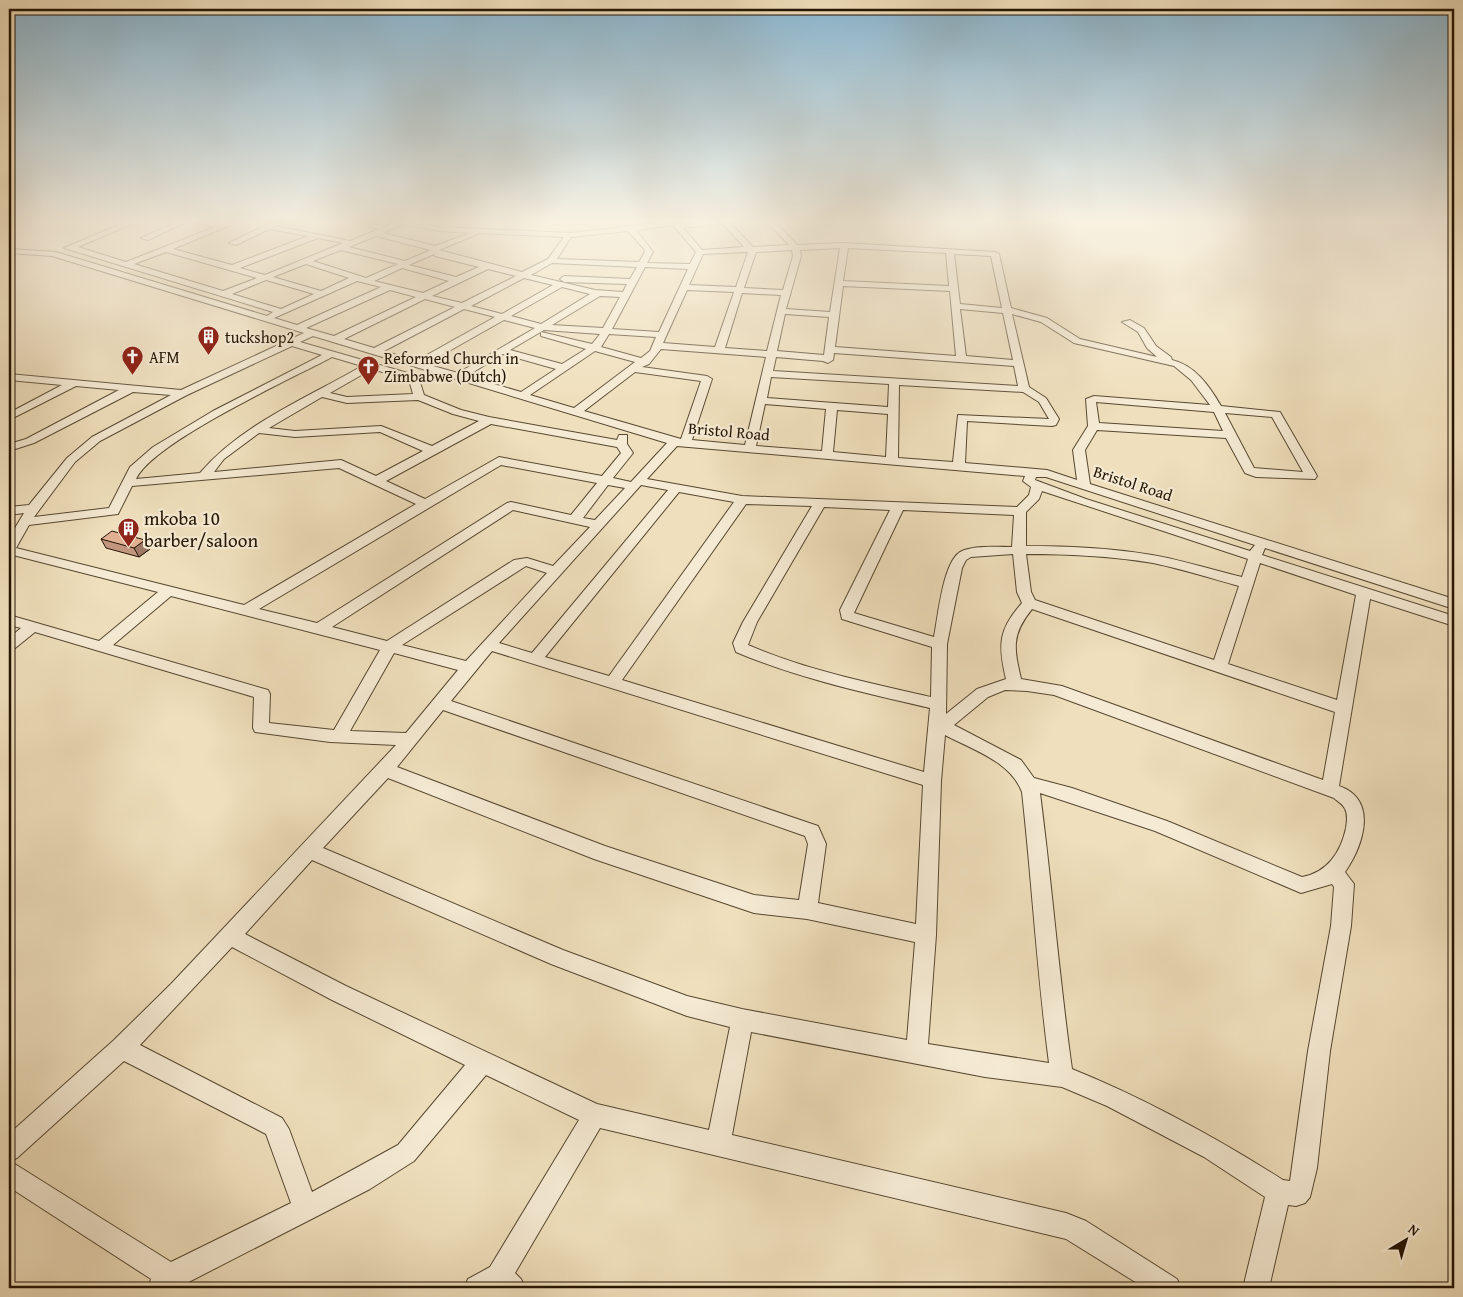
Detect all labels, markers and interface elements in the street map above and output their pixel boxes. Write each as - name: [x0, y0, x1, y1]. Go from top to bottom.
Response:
- building icon: tuckshop2: [197, 325, 221, 356]
- place label: tuckshop2: [225, 325, 294, 349]
- church icon: AFM: [121, 345, 145, 376]
- place label: AFM: [149, 345, 180, 369]
- place label: Reformed Church in Zimbabwe (Dutch): [384, 346, 519, 388]
- church icon: Reformed Church in Zimbabwe (Dutch): [356, 355, 380, 386]
- street label: Bristol Road: [687, 415, 771, 447]
- street label: Bristol Road: [1090, 459, 1176, 507]
- place label: mkoba 10 barber/saloon: [144, 504, 258, 554]
- building icon: mkoba 10 barber/saloon: [116, 517, 140, 548]
- north arrow: [1380, 1214, 1430, 1264]
- text: N: [1404, 1219, 1424, 1241]

